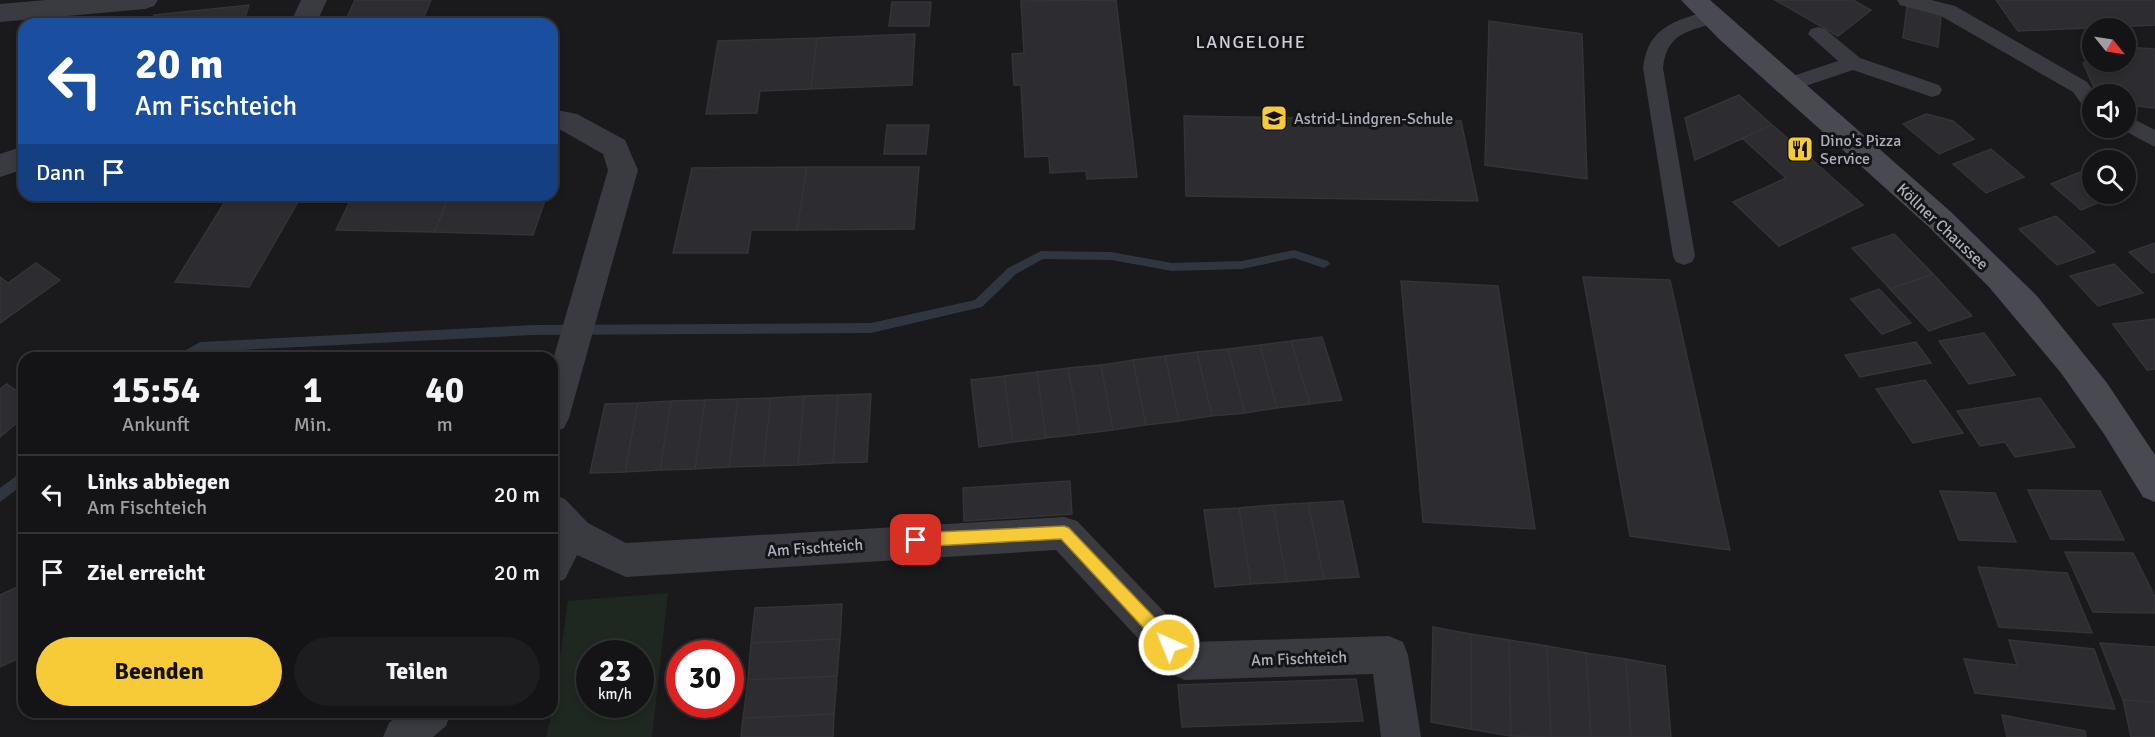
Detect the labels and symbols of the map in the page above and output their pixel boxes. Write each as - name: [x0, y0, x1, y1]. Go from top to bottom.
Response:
- north arrow: [2082, 18, 2136, 72]
- district label: LANGELOHE: [1196, 31, 1306, 53]
- school or university icon: Astrid-Lindgren-Schule: [1259, 103, 1289, 133]
- place label: Astrid-Lindgren-Schule: [1294, 109, 1453, 129]
- place label: Dino's Pizza Service: [1820, 131, 1901, 169]
- restaurant icon: Dino's Pizza Service: [1785, 134, 1815, 164]
- street label: Köllner Chaussee: [1892, 179, 1992, 274]
- pin: [890, 514, 941, 565]
- street label: Am Fischteich: [766, 535, 864, 561]
- position arrow: [1137, 613, 1201, 677]
- speed limit sign: 30: [666, 640, 744, 718]
- street label: Am Fischteich: [1251, 647, 1347, 671]

